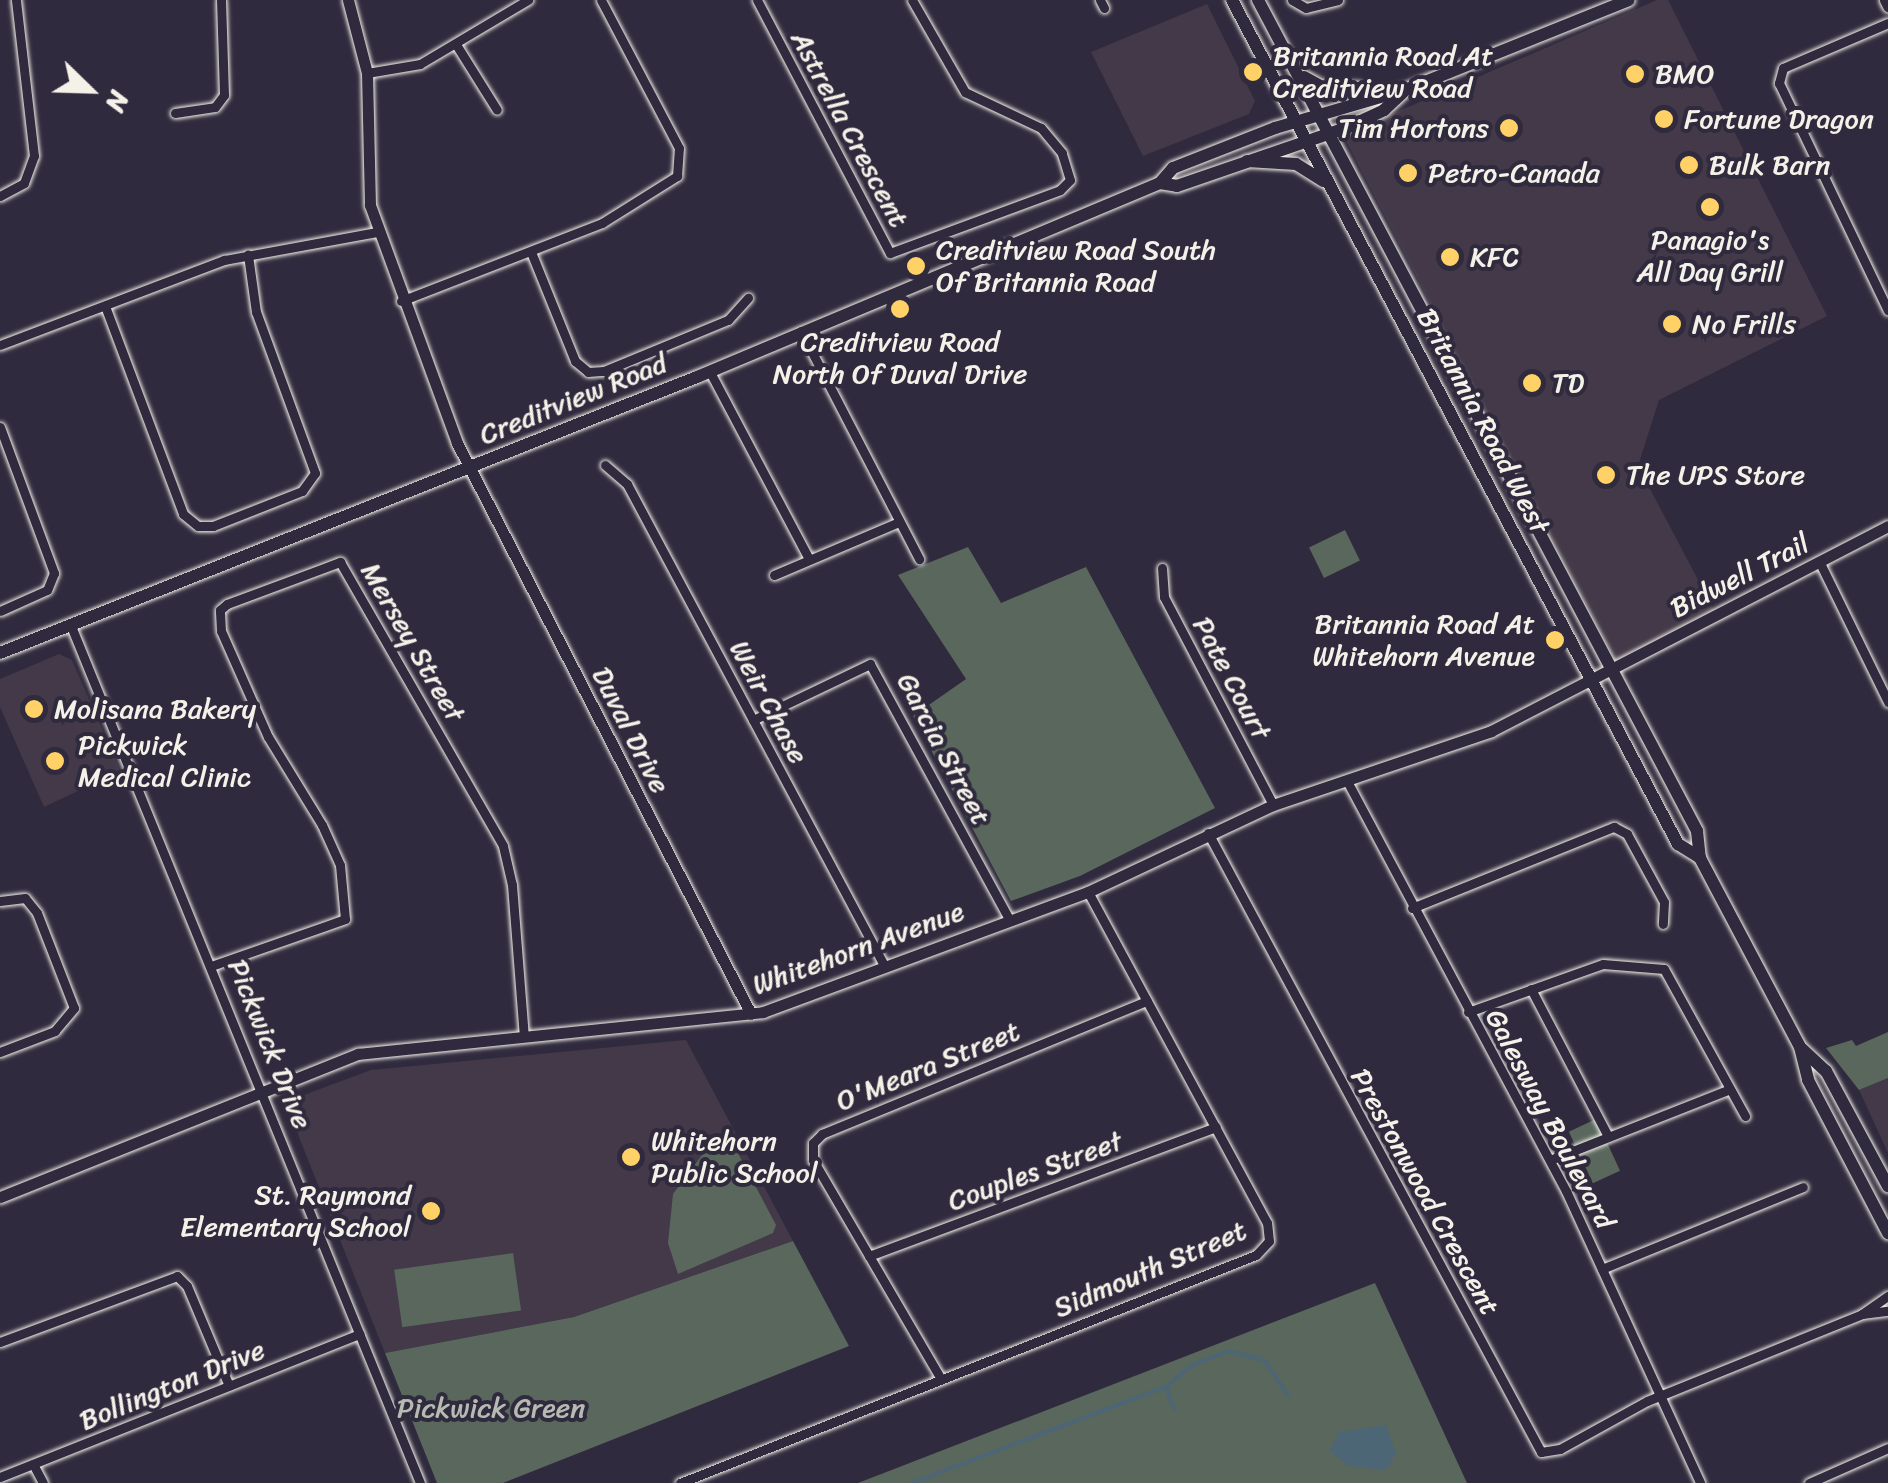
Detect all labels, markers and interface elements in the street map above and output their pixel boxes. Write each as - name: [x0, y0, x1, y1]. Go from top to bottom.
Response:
- street label: Astrella Crescent: [784, 25, 916, 233]
- place label: Britannia Road At Creditview Road: [1273, 39, 1493, 105]
- north arrow: [40, 40, 140, 140]
- place label: BMO: [1655, 57, 1715, 91]
- marker: Britannia Road At Creditview Road: [1242, 61, 1264, 83]
- marker: BMO: [1624, 63, 1646, 85]
- text: N: [92, 83, 144, 120]
- place label: Fortune Dragon: [1684, 102, 1874, 136]
- marker: Fortune Dragon: [1653, 108, 1675, 130]
- place label: Tim Hortons: [1337, 111, 1489, 145]
- marker: Tim Hortons: [1498, 117, 1520, 139]
- place label: Bulk Barn: [1709, 148, 1830, 182]
- marker: Bulk Barn: [1678, 154, 1700, 176]
- place label: Petro-Canada: [1428, 156, 1600, 190]
- marker: Petro-Canada: [1397, 162, 1419, 184]
- marker: Panagio's All Day Grill: [1699, 196, 1721, 218]
- place label: Panagio's All Day Grill: [1637, 223, 1783, 289]
- place label: Creditview Road South Of Britannia Road: [936, 233, 1216, 299]
- place label: KFC: [1470, 240, 1519, 274]
- marker: KFC: [1439, 246, 1461, 268]
- marker: Creditview Road South Of Britannia Road: [905, 255, 927, 277]
- marker: Creditview Road North Of Duval Drive: [889, 298, 911, 320]
- street label: Britannia Road West: [1409, 302, 1557, 540]
- place label: No Frills: [1692, 307, 1796, 341]
- marker: No Frills: [1661, 313, 1683, 335]
- place label: Creditview Road North Of Duval Drive: [773, 325, 1027, 391]
- street label: Creditview Road: [474, 346, 672, 452]
- place label: TD: [1552, 366, 1584, 400]
- marker: TD: [1521, 372, 1543, 394]
- place label: The UPS Store: [1626, 458, 1808, 492]
- marker: The UPS Store: [1595, 464, 1617, 486]
- street label: Bidwell Trail: [1665, 527, 1815, 625]
- street label: Mersey Street: [354, 556, 472, 728]
- place label: Britannia Road At Whitehorn Avenue: [1313, 607, 1535, 673]
- street label: Pate Court: [1185, 610, 1279, 746]
- marker: Britannia Road At Whitehorn Avenue: [1544, 629, 1566, 651]
- street label: Weir Chase: [722, 634, 816, 770]
- street label: Duval Drive: [585, 661, 677, 799]
- street label: Garcia Street: [890, 667, 998, 831]
- place label: Molisana Bakery: [54, 692, 257, 726]
- marker: Molisana Bakery: [23, 698, 45, 720]
- place label: Pickwick Medical Clinic: [78, 728, 251, 794]
- marker: Pickwick Medical Clinic: [42, 748, 68, 774]
- street label: Whitehorn Avenue: [748, 894, 968, 1002]
- street label: Pickwick Drive: [221, 954, 319, 1134]
- street label: Galesway Boulevard: [1478, 1004, 1622, 1234]
- street label: O'Meara Street: [832, 1014, 1024, 1118]
- street label: Prestonwood Crescent: [1343, 1062, 1507, 1322]
- place label: Whitehorn Public School: [651, 1124, 818, 1190]
- street label: Couples Street: [943, 1124, 1127, 1218]
- marker: Whitehorn Public School: [620, 1146, 642, 1168]
- place label: St. Raymond Elementary School: [180, 1178, 411, 1244]
- marker: St. Raymond Elementary School: [420, 1200, 442, 1222]
- street label: Sidmouth Street: [1049, 1213, 1251, 1325]
- street label: Bollington Drive: [74, 1333, 270, 1437]
- park label: Pickwick Green: [396, 1391, 586, 1425]

